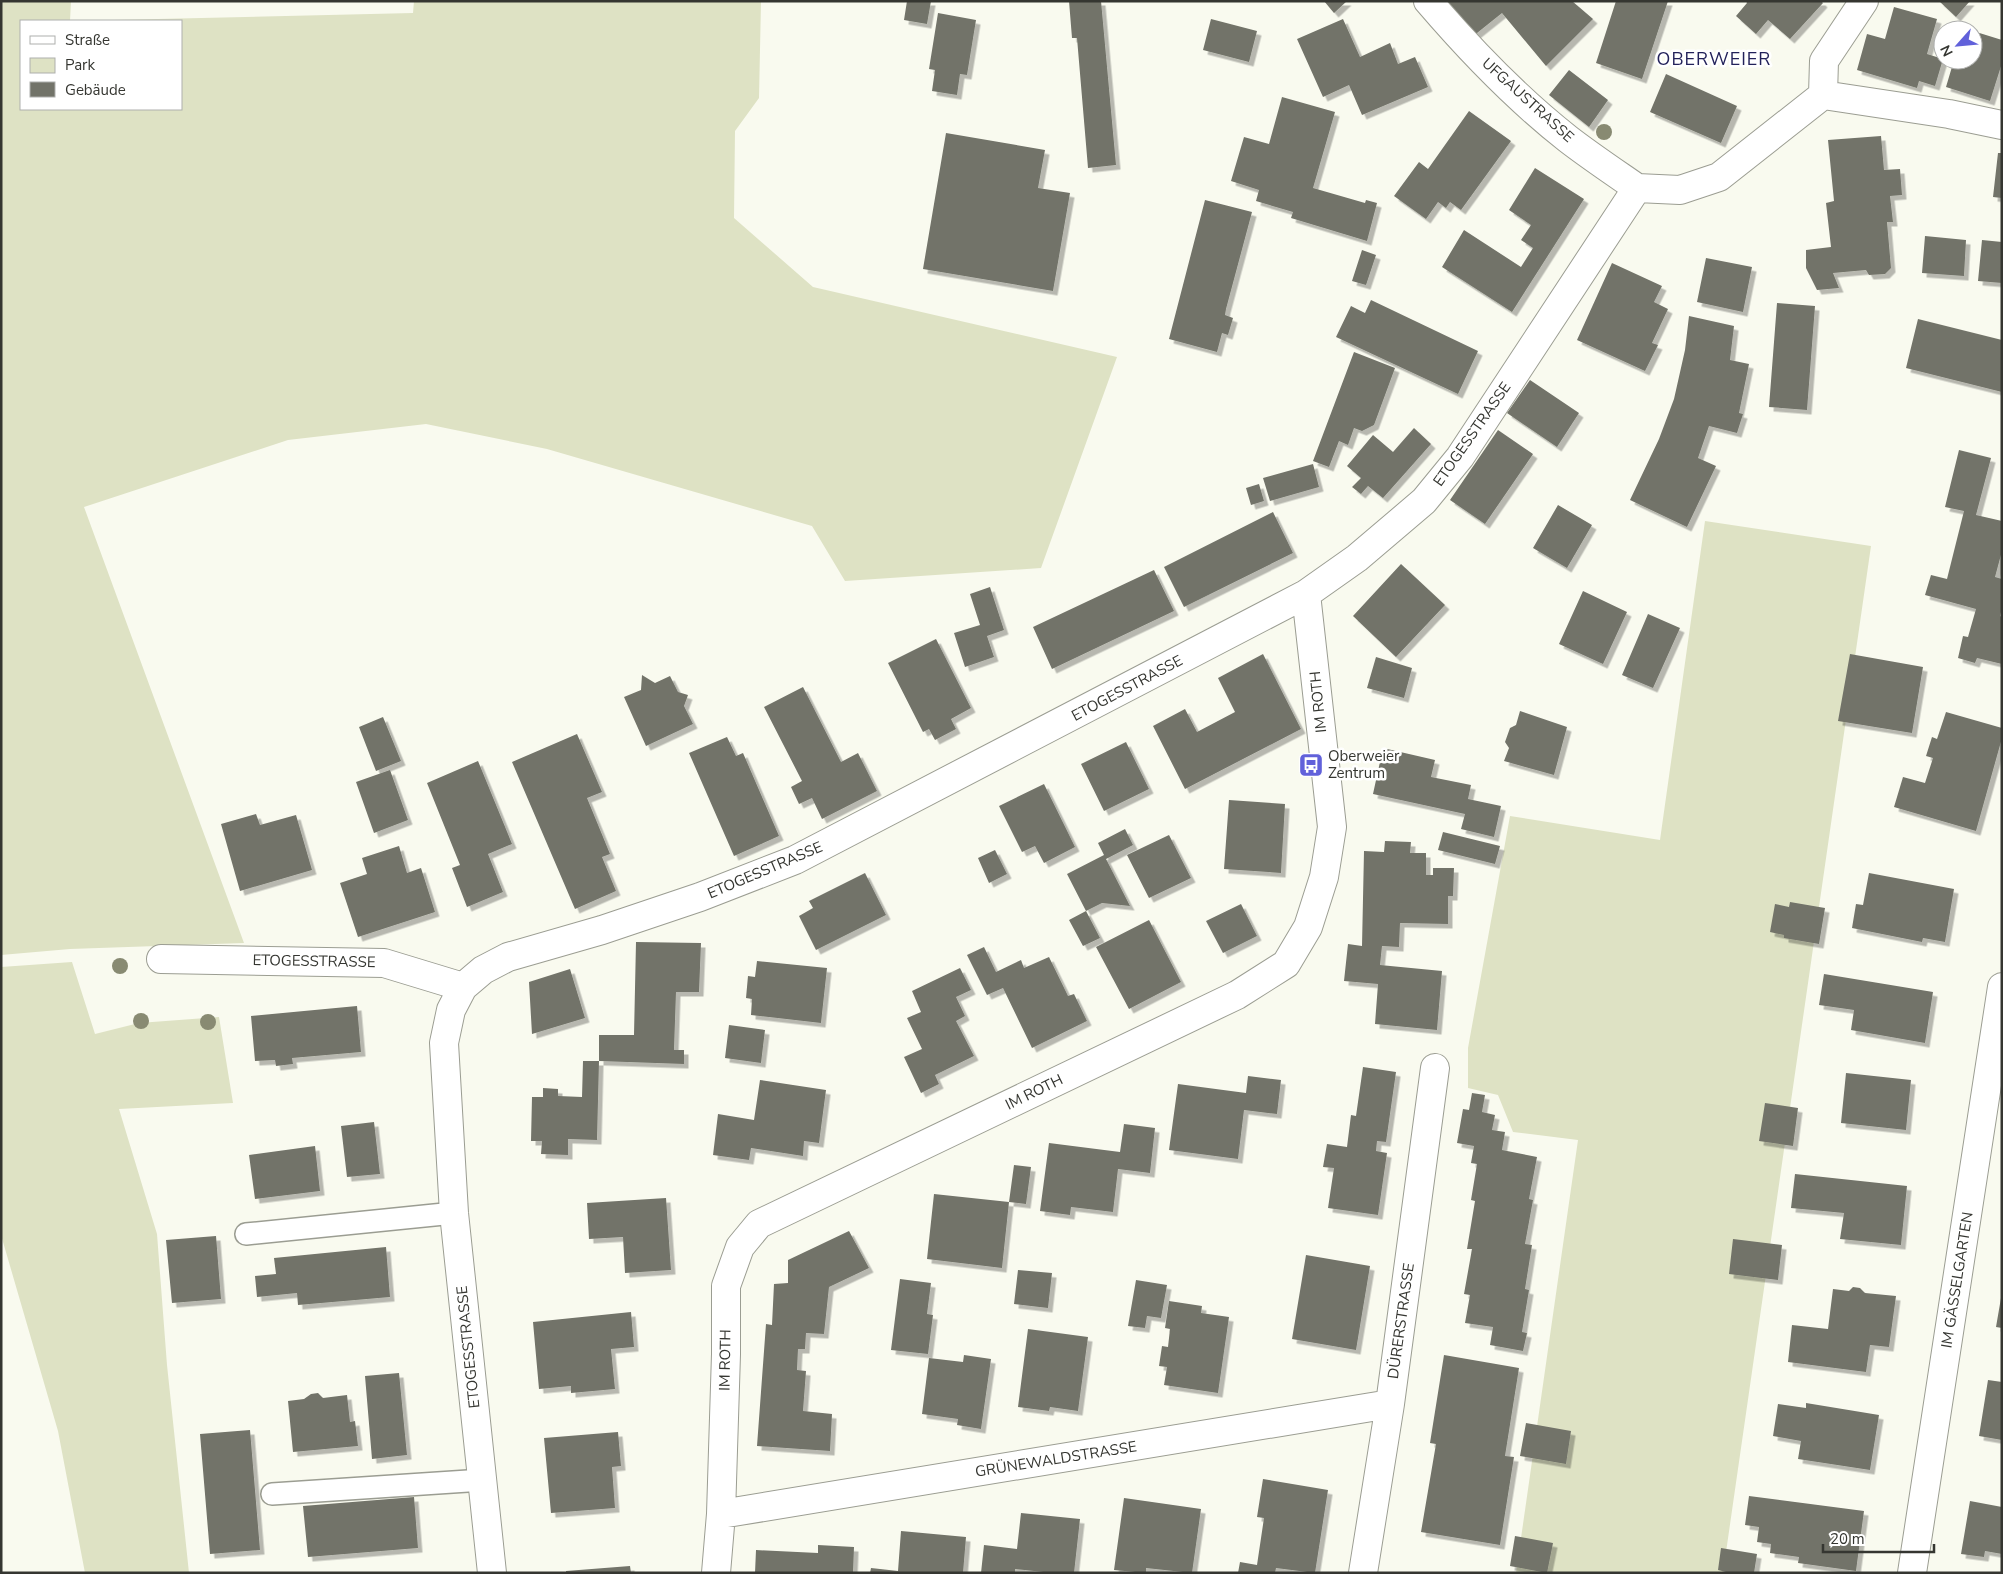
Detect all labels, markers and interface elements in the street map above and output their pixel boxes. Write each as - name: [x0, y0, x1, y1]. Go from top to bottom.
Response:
- legend: [20, 20, 182, 110]
- north arrow: [1933, 20, 1983, 70]
- text: Straße: [65, 30, 110, 50]
- text: N: [1936, 42, 1958, 60]
- district label: OBERWEIER: [1657, 47, 1771, 71]
- street label: UFGAUSTRASSE: [1478, 53, 1578, 147]
- text: Park: [65, 55, 95, 75]
- text: Gebäude: [65, 80, 126, 100]
- street label: ETOGESSTRASSE: [1429, 378, 1515, 490]
- street label: ETOGESSTRASSE: [1068, 650, 1186, 726]
- street label: IM ROTH: [1305, 670, 1331, 734]
- place label: Oberweier Zentrum: [1328, 746, 1400, 783]
- bus stop icon: Oberweier Zentrum: [1298, 752, 1324, 778]
- street label: ETOGESSTRASSE: [704, 837, 826, 903]
- street label: ETOGESSTRASSE: [252, 950, 376, 972]
- street label: IM ROTH: [1002, 1069, 1066, 1115]
- street label: IM GÄSSELGARTEN: [1936, 1211, 1978, 1349]
- street label: DÜRERSTRASSE: [1383, 1262, 1419, 1380]
- street label: ETOGESSTRASSE: [452, 1285, 484, 1409]
- street label: IM ROTH: [714, 1329, 736, 1391]
- street label: GRÜNEWALDSTRASSE: [974, 1436, 1138, 1482]
- scale bar: [1823, 1522, 1934, 1554]
- text: 20 m: [1830, 1529, 1865, 1549]

